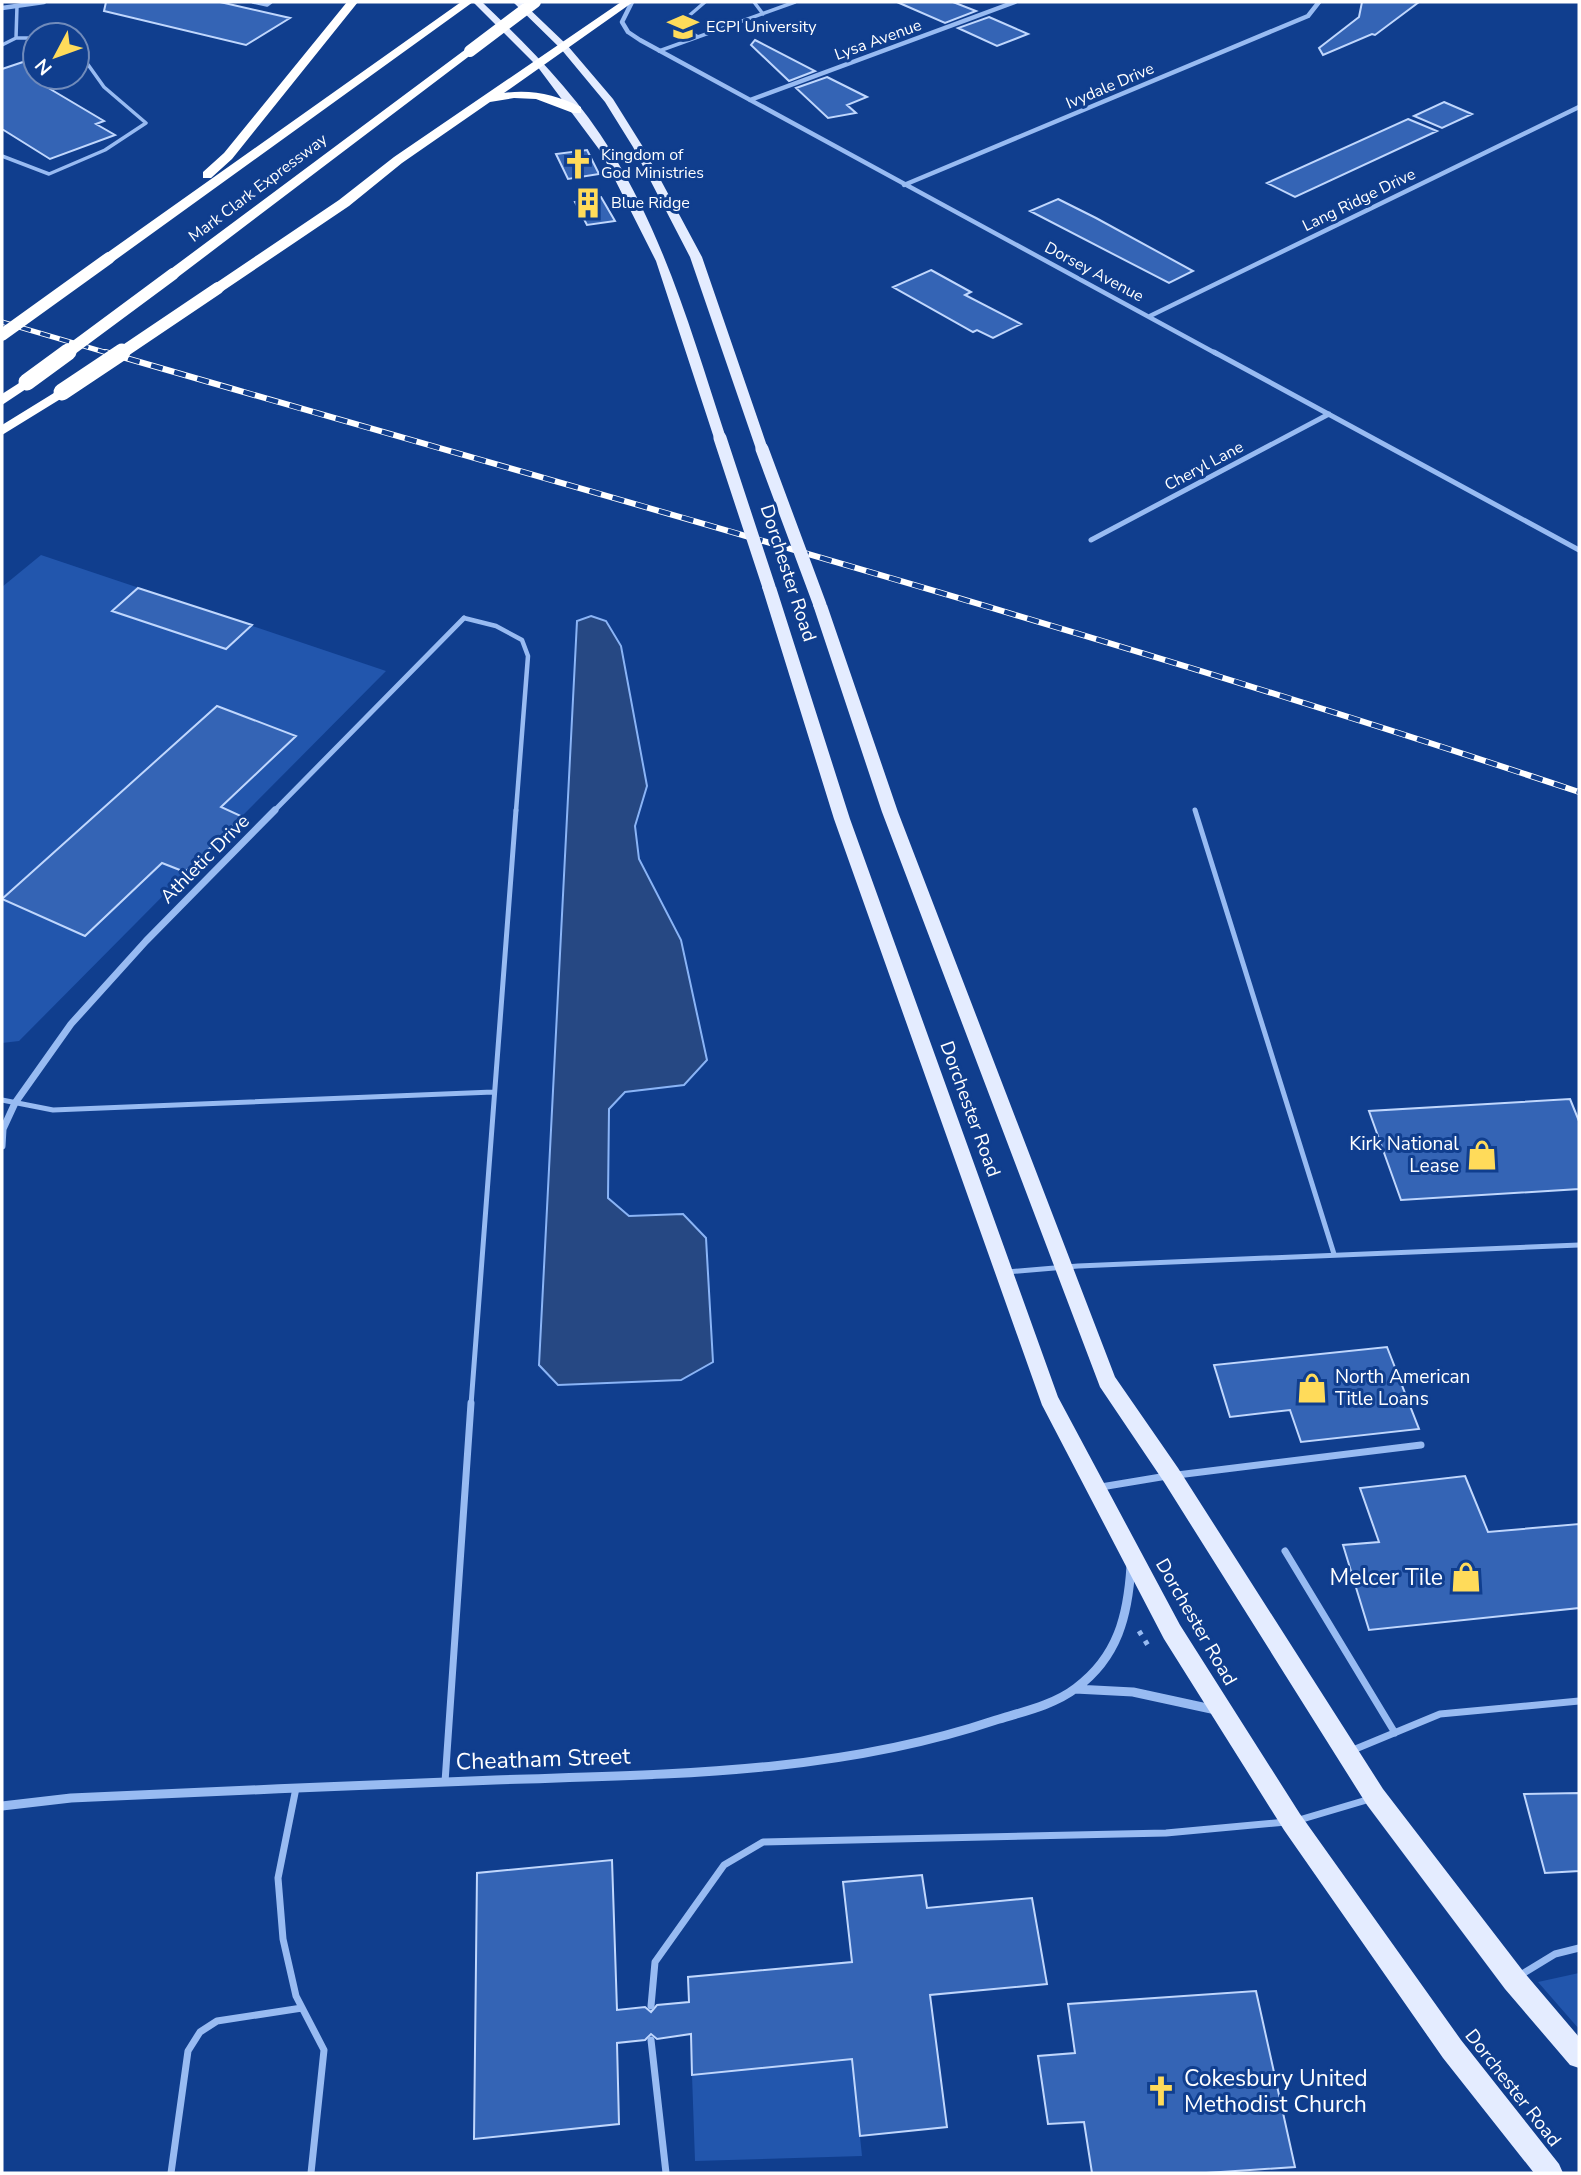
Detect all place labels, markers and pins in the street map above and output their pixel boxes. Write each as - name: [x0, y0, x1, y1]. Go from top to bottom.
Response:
- school or university icon: ECPI University: [666, 10, 700, 44]
- place label: ECPI University: [706, 16, 817, 38]
- place label: Kingdom of God Ministries: [601, 144, 704, 184]
- church icon: Kingdom of God Ministries: [561, 147, 595, 181]
- building icon: Blue Ridge: [571, 186, 605, 220]
- place label: Blue Ridge: [611, 192, 690, 214]
- place label: Kirk National Lease: [1349, 1131, 1459, 1179]
- shop icon: Kirk National Lease: [1465, 1138, 1499, 1172]
- place label: North American Title Loans: [1335, 1364, 1470, 1412]
- shop icon: North American Title Loans: [1295, 1371, 1329, 1405]
- shop icon: Melcer Tile: [1449, 1560, 1483, 1594]
- place label: Melcer Tile: [1329, 1562, 1443, 1593]
- place label: Cokesbury United Methodist Church: [1184, 2063, 1368, 2120]
- church icon: Cokesbury United Methodist Church: [1144, 2074, 1178, 2108]

